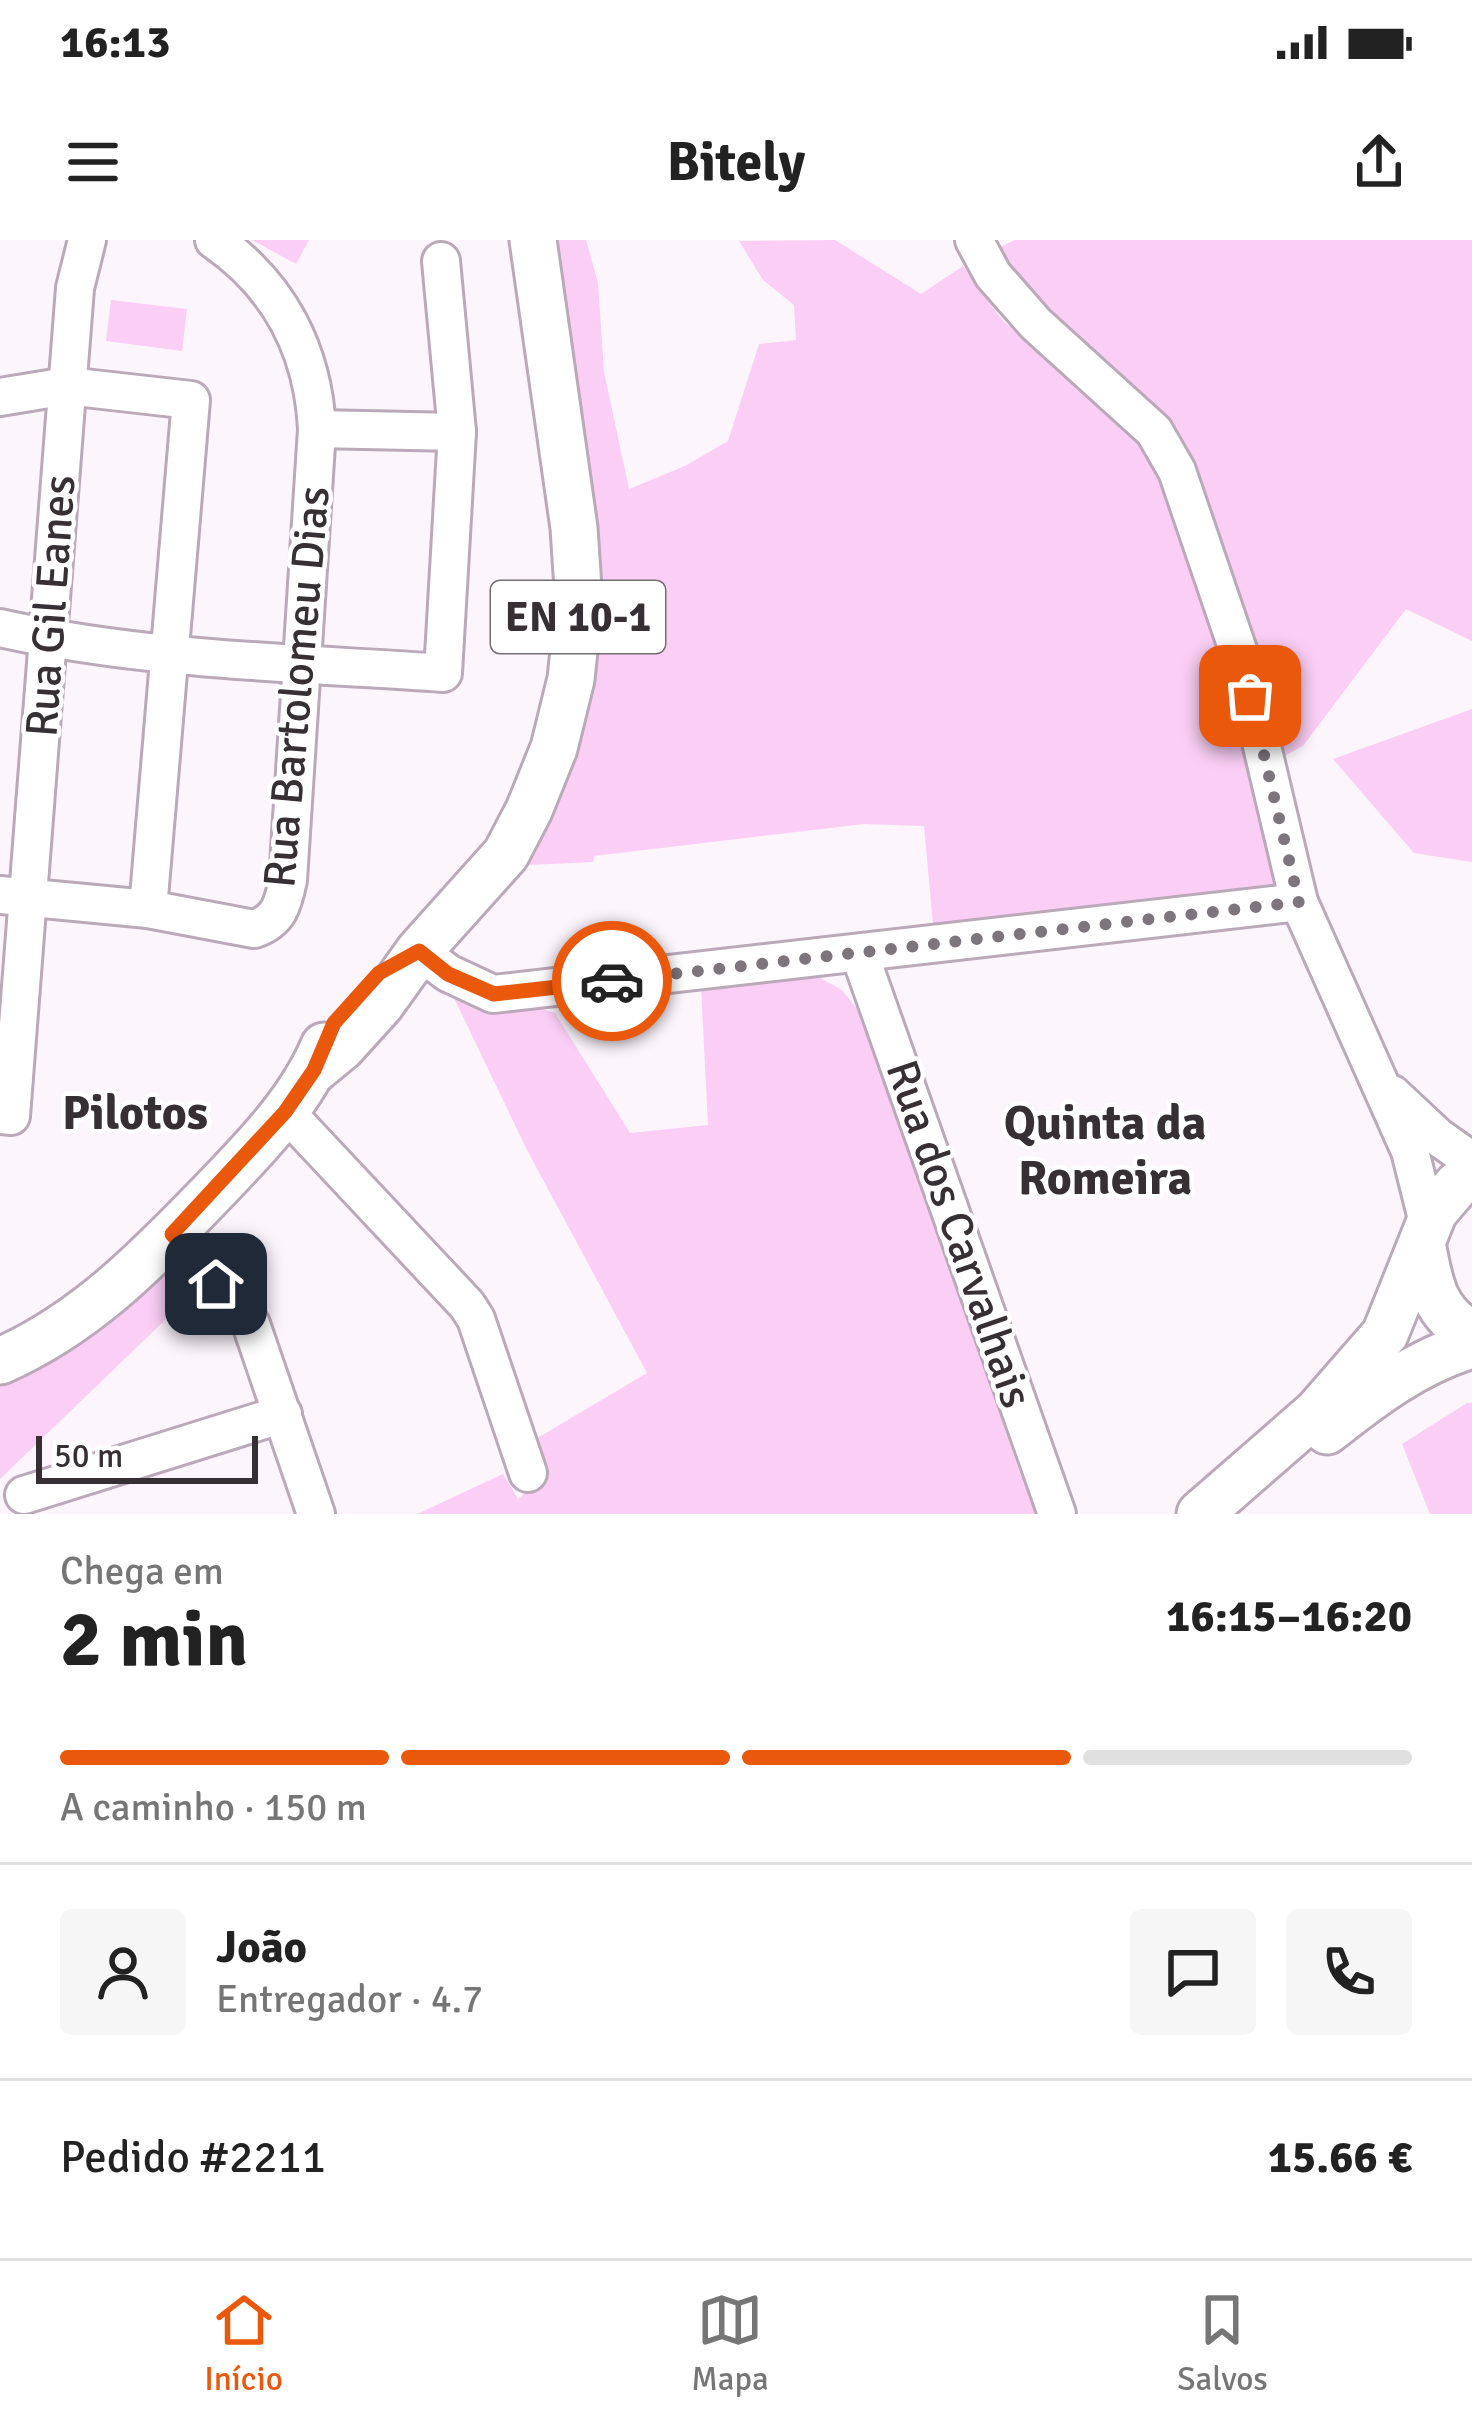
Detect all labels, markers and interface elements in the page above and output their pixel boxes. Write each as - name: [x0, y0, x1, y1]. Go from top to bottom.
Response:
- text: 16:13: [60, 15, 170, 70]
- icon: menu: [60, 129, 126, 195]
- text: Bitely: [667, 129, 805, 196]
- icon: share: [1346, 129, 1412, 195]
- street label: Rua Gil Eanes: [14, 473, 88, 739]
- street label: Rua Bartolomeu Dias: [252, 484, 342, 890]
- road number: EN 10-1: [491, 581, 665, 653]
- pin: [1199, 645, 1301, 747]
- icon: bag: [1217, 663, 1283, 729]
- courier: [552, 921, 672, 1041]
- icon: car: [579, 948, 645, 1014]
- street label: Rua dos Carvalhais: [874, 1053, 1044, 1415]
- district label: Pilotos: [62, 1084, 208, 1143]
- district label: Quinta da Romeira: [1004, 1094, 1206, 1208]
- pin: [165, 1233, 267, 1335]
- icon: home: [183, 1251, 249, 1317]
- scale bar: [36, 1430, 258, 1483]
- text: 50 m: [54, 1436, 123, 1477]
- text: Chega em: [60, 1547, 224, 1595]
- text: 16:15–16:20: [1166, 1589, 1412, 1644]
- text: 2 min: [60, 1592, 248, 1688]
- text: A caminho · 150 m: [60, 1783, 367, 1831]
- button: person: [60, 1909, 186, 2035]
- button: chat: [1130, 1909, 1256, 2035]
- button: phone: [1286, 1909, 1412, 2035]
- text: João: [216, 1920, 307, 1975]
- text: Entregador · 4.7: [216, 1975, 483, 2023]
- text: Pedido #2211: [60, 2130, 326, 2185]
- text: 15.66 €: [1268, 2130, 1412, 2185]
- tab: Início: [204, 2287, 283, 2400]
- tab: Mapa: [691, 2287, 769, 2400]
- tab: Salvos: [1177, 2287, 1268, 2400]

